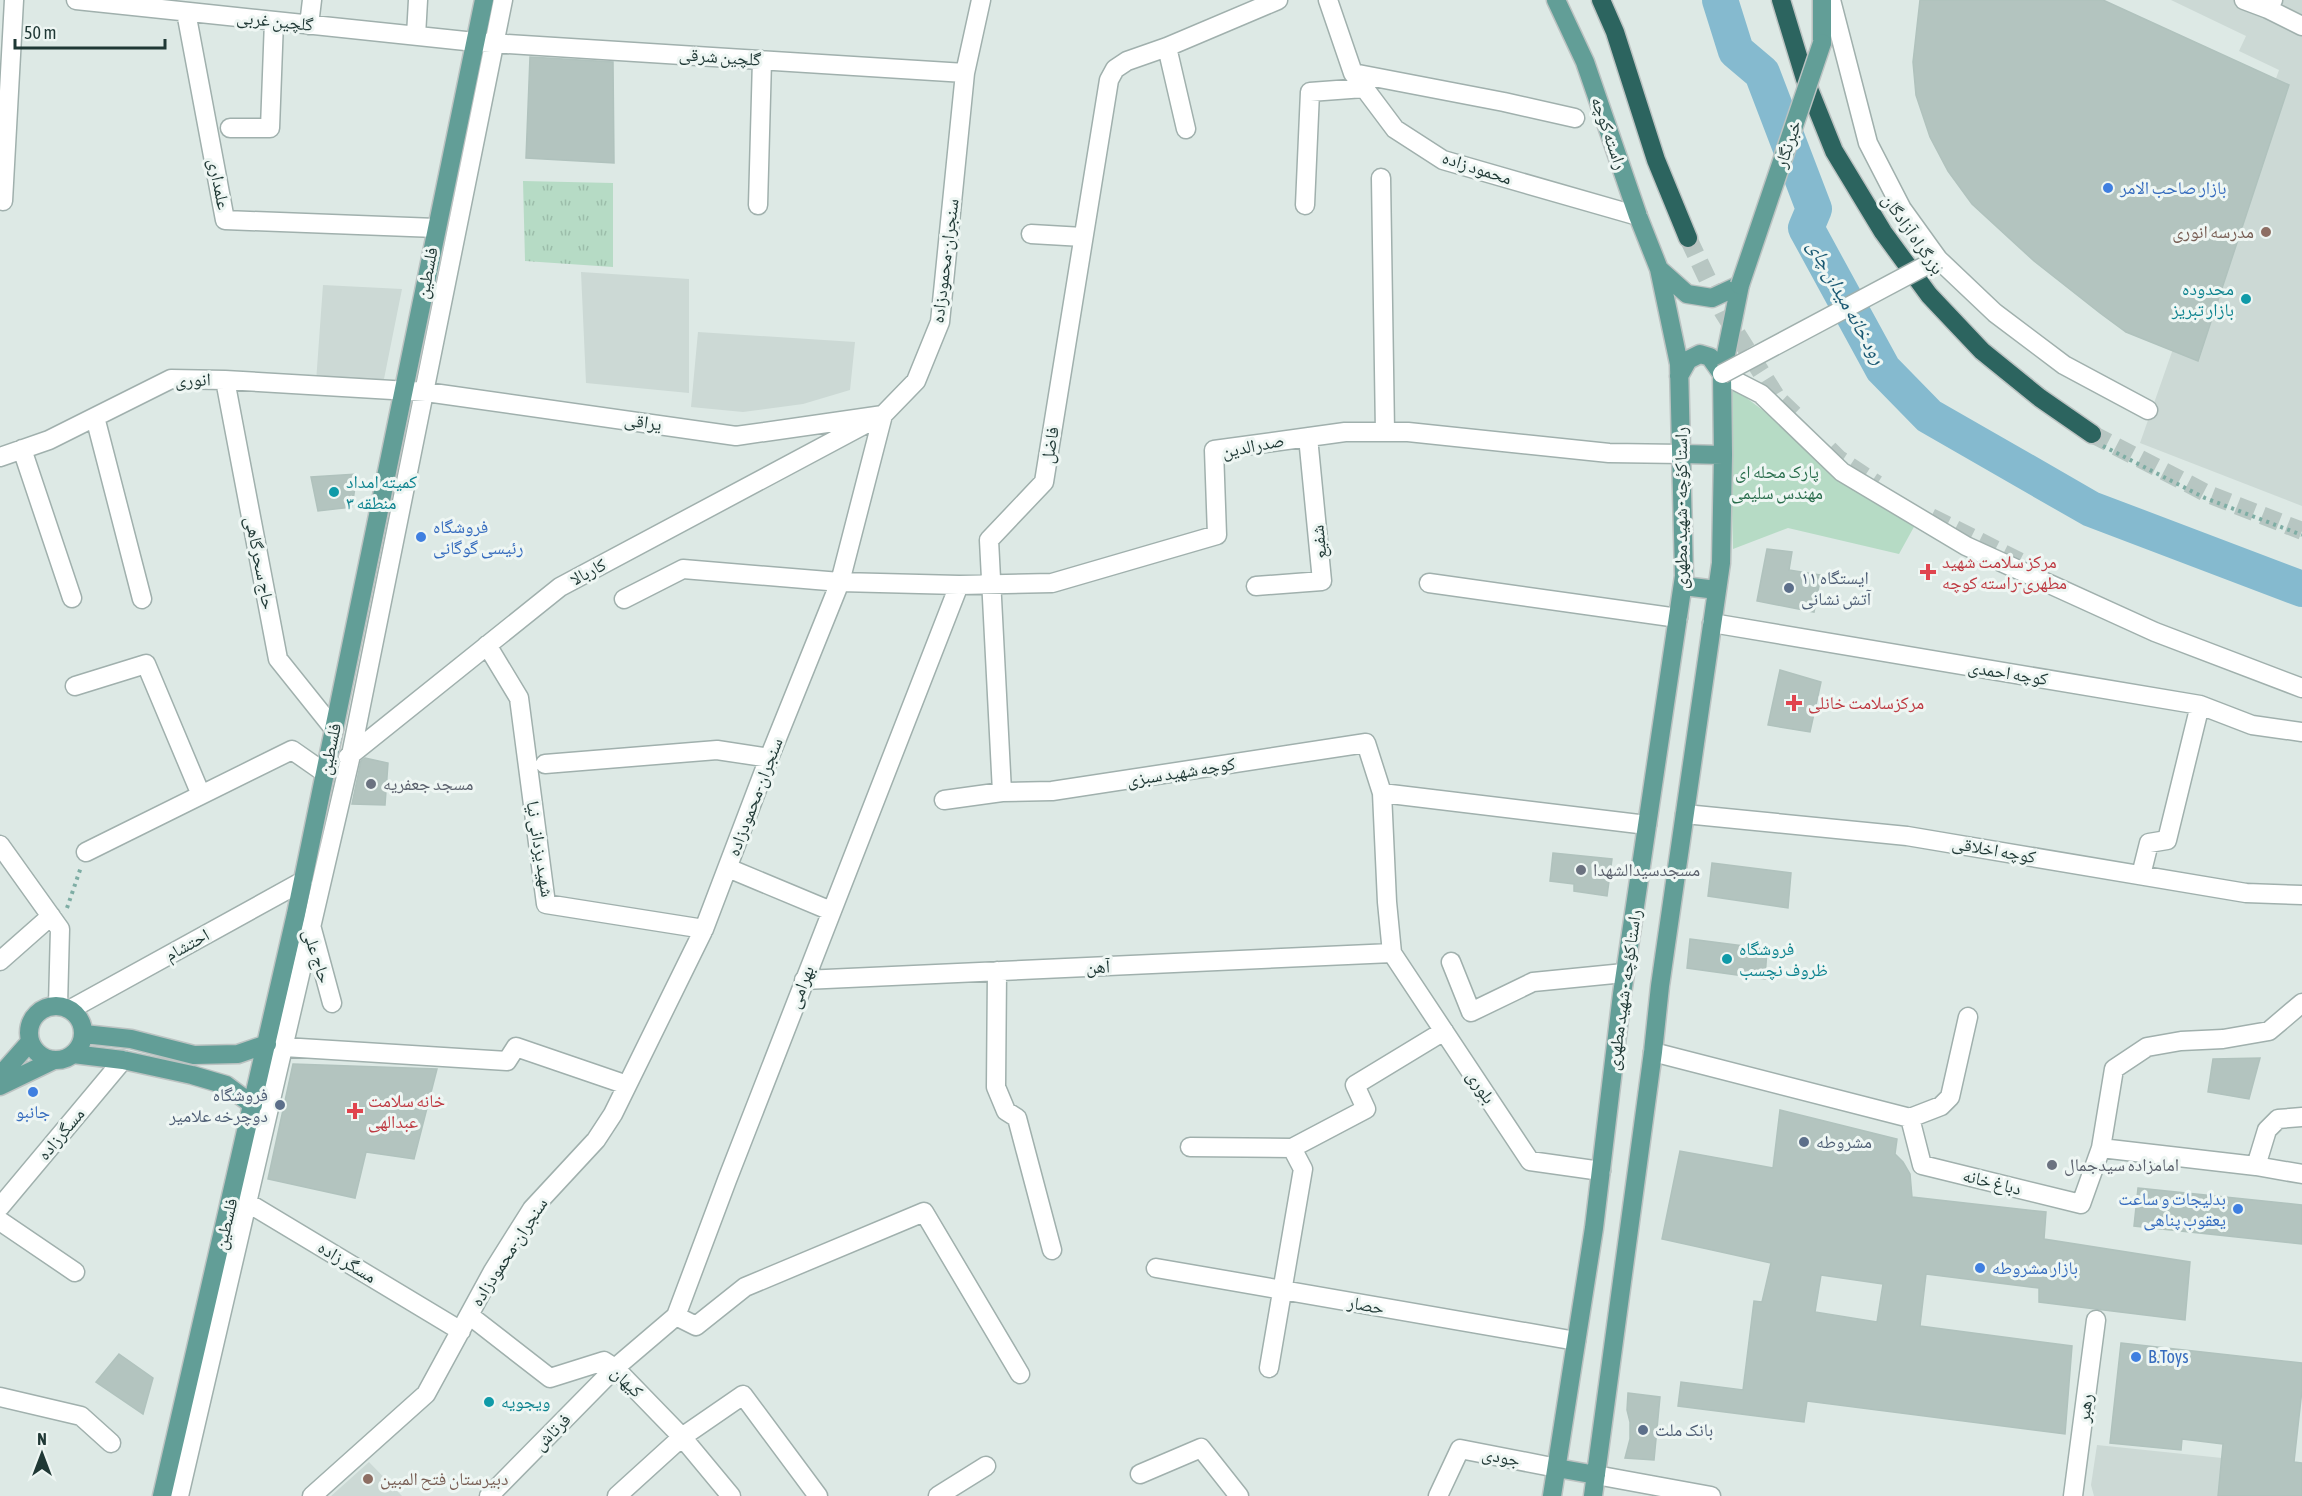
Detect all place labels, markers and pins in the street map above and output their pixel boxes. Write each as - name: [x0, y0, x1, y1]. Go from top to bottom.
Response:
- place label: بازار صاحب الامر: [2119, 177, 2227, 199]
- marker: بازار صاحب الامر: [2101, 181, 2115, 195]
- place label: مدرسه انوری: [2172, 221, 2254, 243]
- marker: مدرسه انوری: [2259, 225, 2273, 239]
- place label: محدوده بازار تبریز: [2171, 278, 2234, 321]
- marker: محدوده بازار تبریز: [2239, 292, 2253, 306]
- place label: کمیته امداد منطقه ۳: [346, 471, 418, 513]
- marker: کمیته امداد منطقه ۳: [327, 485, 341, 499]
- place label: فروشگاه رئیسی گوگانی: [433, 516, 523, 559]
- marker: فروشگاه رئیسی گوگانی: [414, 530, 428, 544]
- place label: مرکز سلامت شهید مطهری-راسته کوچه: [1942, 551, 2067, 594]
- marker: مرکز سلامت شهید مطهری-راسته کوچه: [1919, 563, 1937, 581]
- place label: ایستگاه ۱۱ آتش نشانی: [1801, 567, 1871, 610]
- marker: ایستگاه ۱۱ آتش نشانی: [1782, 581, 1796, 595]
- place label: مرکزسلامت خانلی: [1808, 692, 1924, 714]
- marker: مرکزسلامت خانلی: [1785, 694, 1803, 712]
- place label: مسجد جعفریه: [383, 773, 474, 794]
- marker: مسجد جعفریه: [364, 777, 378, 791]
- place label: مسجدسیدالشهدا: [1593, 859, 1700, 880]
- marker: مسجدسیدالشهدا: [1574, 863, 1588, 877]
- place label: فروشگاه ظروف نچسب: [1739, 938, 1828, 981]
- marker: فروشگاه ظروف نچسب: [1720, 952, 1734, 966]
- place label: فروشگاه دوچرخه علامیر: [168, 1084, 268, 1127]
- marker: جانبو: [26, 1085, 40, 1099]
- place label: خانه سلامت عبدالهی: [368, 1090, 445, 1133]
- marker: فروشگاه دوچرخه علامیر: [273, 1098, 287, 1112]
- place label: جانبو: [16, 1101, 50, 1123]
- marker: خانه سلامت عبدالهی: [346, 1102, 364, 1120]
- place label: مشروطه: [1816, 1131, 1872, 1152]
- marker: مشروطه: [1797, 1135, 1811, 1149]
- place label: امامزاده سیدجمال: [2064, 1154, 2179, 1176]
- marker: امامزاده سیدجمال: [2045, 1158, 2059, 1172]
- place label: بدلیجات و ساعت یعقوب پناهی: [2118, 1188, 2226, 1231]
- marker: بدلیجات و ساعت یعقوب پناهی: [2231, 1202, 2245, 1216]
- place label: بازار مشروطه: [1992, 1257, 2078, 1279]
- marker: بازار مشروطه: [1973, 1261, 1987, 1275]
- place label: B.Toys: [2148, 1346, 2189, 1367]
- marker: B.Toys: [2129, 1350, 2143, 1364]
- place label: ویجویه: [501, 1391, 550, 1412]
- marker: ویجویه: [482, 1395, 496, 1409]
- place label: بانک ملت: [1655, 1419, 1713, 1441]
- marker: بانک ملت: [1636, 1423, 1650, 1437]
- place label: دبیرستان فتح المبین: [380, 1468, 508, 1491]
- marker: دبیرستان فتح المبین: [361, 1472, 375, 1486]

